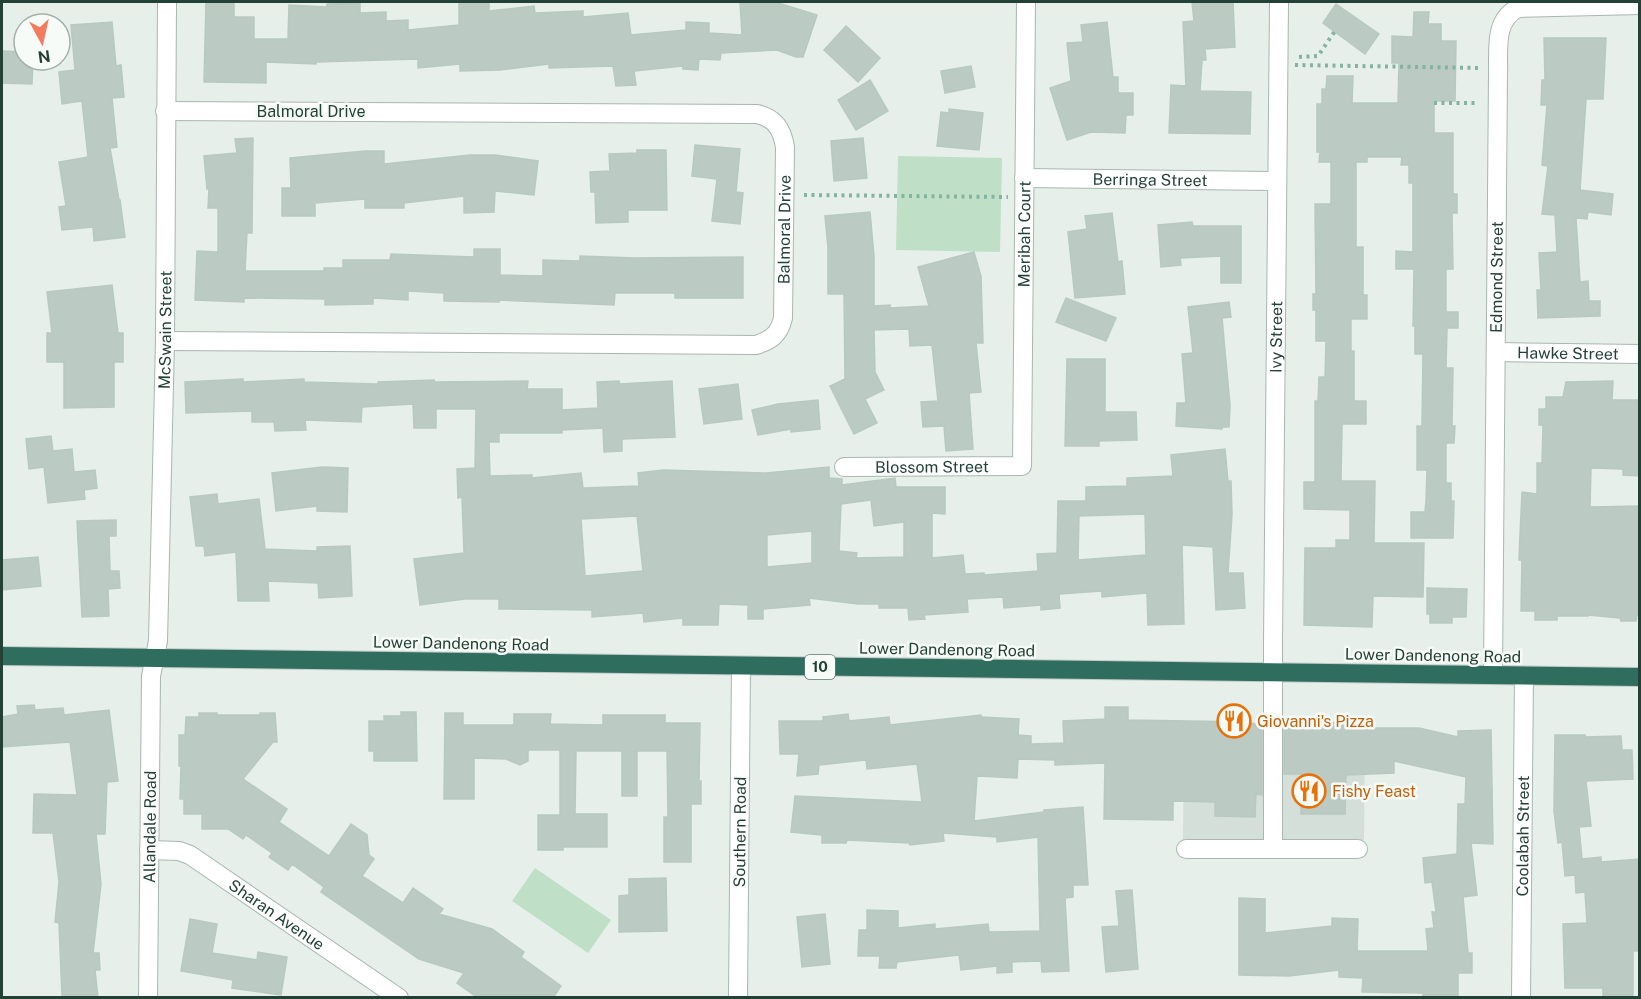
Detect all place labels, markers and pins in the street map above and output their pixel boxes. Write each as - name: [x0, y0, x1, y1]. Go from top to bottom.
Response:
- restaurant icon: Giovanni's Pizza: [1216, 703, 1252, 739]
- place label: Giovanni's Pizza: [1257, 712, 1374, 731]
- restaurant icon: Fishy Feast: [1291, 773, 1327, 809]
- place label: Fishy Feast: [1332, 782, 1416, 801]

